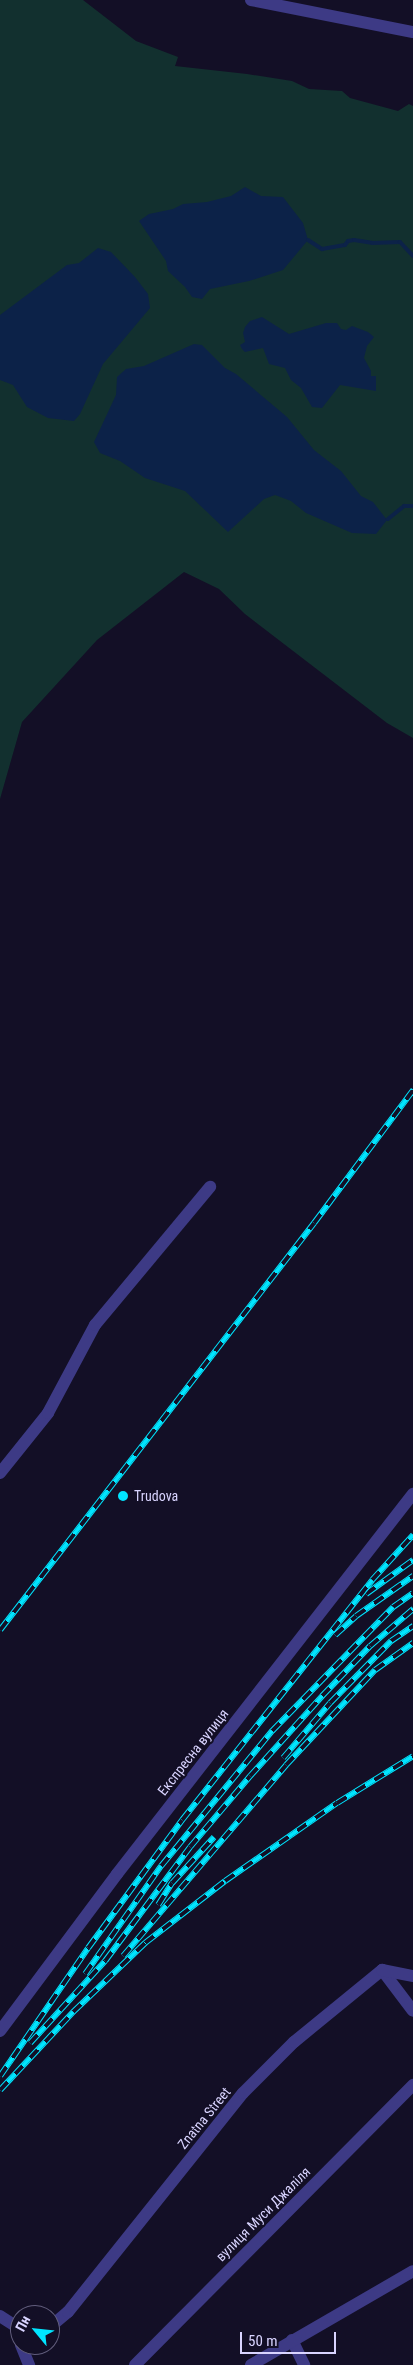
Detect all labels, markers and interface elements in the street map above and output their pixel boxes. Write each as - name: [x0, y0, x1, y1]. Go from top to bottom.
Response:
- place label: Trudova: [134, 1488, 178, 1504]
- marker: Trudova: [116, 1489, 130, 1503]
- street label: Експресна вулиця: [154, 1705, 232, 1799]
- street label: Znatna Street: [174, 2084, 234, 2152]
- street label: вулиця Муси Джаліля: [212, 2163, 314, 2265]
- north arrow: [10, 2305, 60, 2355]
- text: Пн: [12, 2313, 33, 2334]
- scale bar: [243, 2322, 339, 2354]
- text: 50 m: [248, 2332, 278, 2350]

